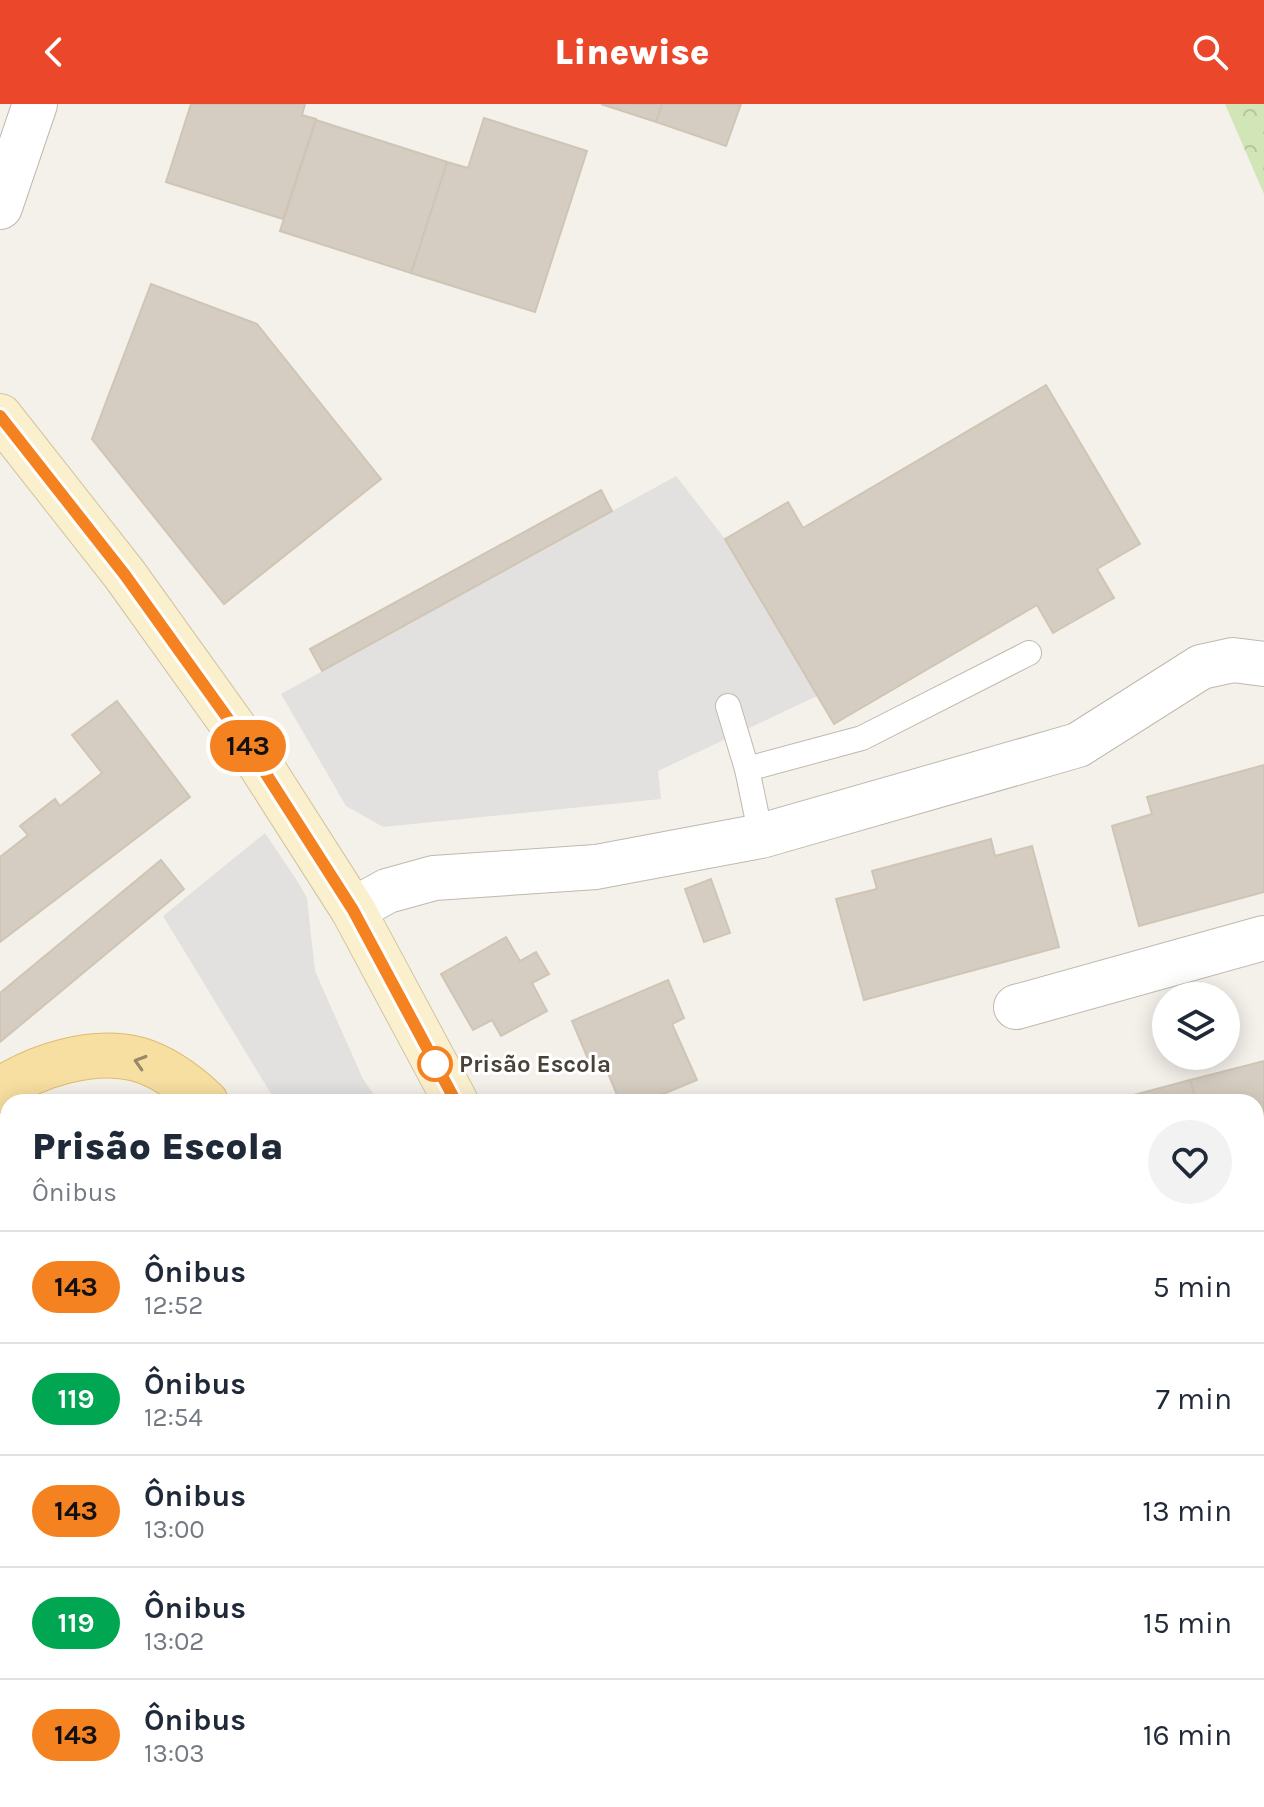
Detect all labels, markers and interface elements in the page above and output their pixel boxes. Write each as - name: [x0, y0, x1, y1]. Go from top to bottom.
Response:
- icon: back: [32, 30, 76, 74]
- icon: search: [1188, 30, 1232, 74]
- text: Linewise: [555, 31, 709, 73]
- line badge: 143: [202, 720, 294, 772]
- text: 143: [226, 729, 270, 762]
- map controls: [1152, 982, 1240, 1070]
- button: layers: [1152, 982, 1240, 1070]
- marker: Prisão Escola: [418, 1047, 452, 1081]
- place label: Prisão Escola: [459, 1050, 611, 1078]
- one-way arrow: [134, 1055, 147, 1071]
- button: heart: [1148, 1120, 1232, 1204]
- text: Prisão Escola: [32, 1124, 284, 1169]
- text: Ônibus: [32, 1177, 117, 1208]
- text: Ônibus: [144, 1254, 246, 1290]
- text: 5 min: [1153, 1269, 1232, 1305]
- text: 143: [54, 1270, 98, 1303]
- text: 12:52: [144, 1290, 203, 1321]
- text: Ônibus: [144, 1366, 246, 1402]
- text: 7 min: [1156, 1381, 1232, 1417]
- text: 119: [57, 1382, 95, 1415]
- text: 12:54: [144, 1402, 203, 1433]
- text: Ônibus: [144, 1478, 246, 1514]
- text: 13 min: [1142, 1493, 1232, 1529]
- text: 143: [54, 1494, 98, 1527]
- text: 13:00: [144, 1514, 205, 1545]
- text: Ônibus: [144, 1590, 246, 1626]
- text: 15 min: [1143, 1605, 1232, 1641]
- text: 119: [57, 1606, 95, 1639]
- text: 13:02: [144, 1626, 204, 1657]
- text: Ônibus: [144, 1702, 246, 1738]
- text: 16 min: [1143, 1717, 1232, 1753]
- text: 143: [54, 1718, 98, 1751]
- text: 13:03: [144, 1738, 205, 1769]

